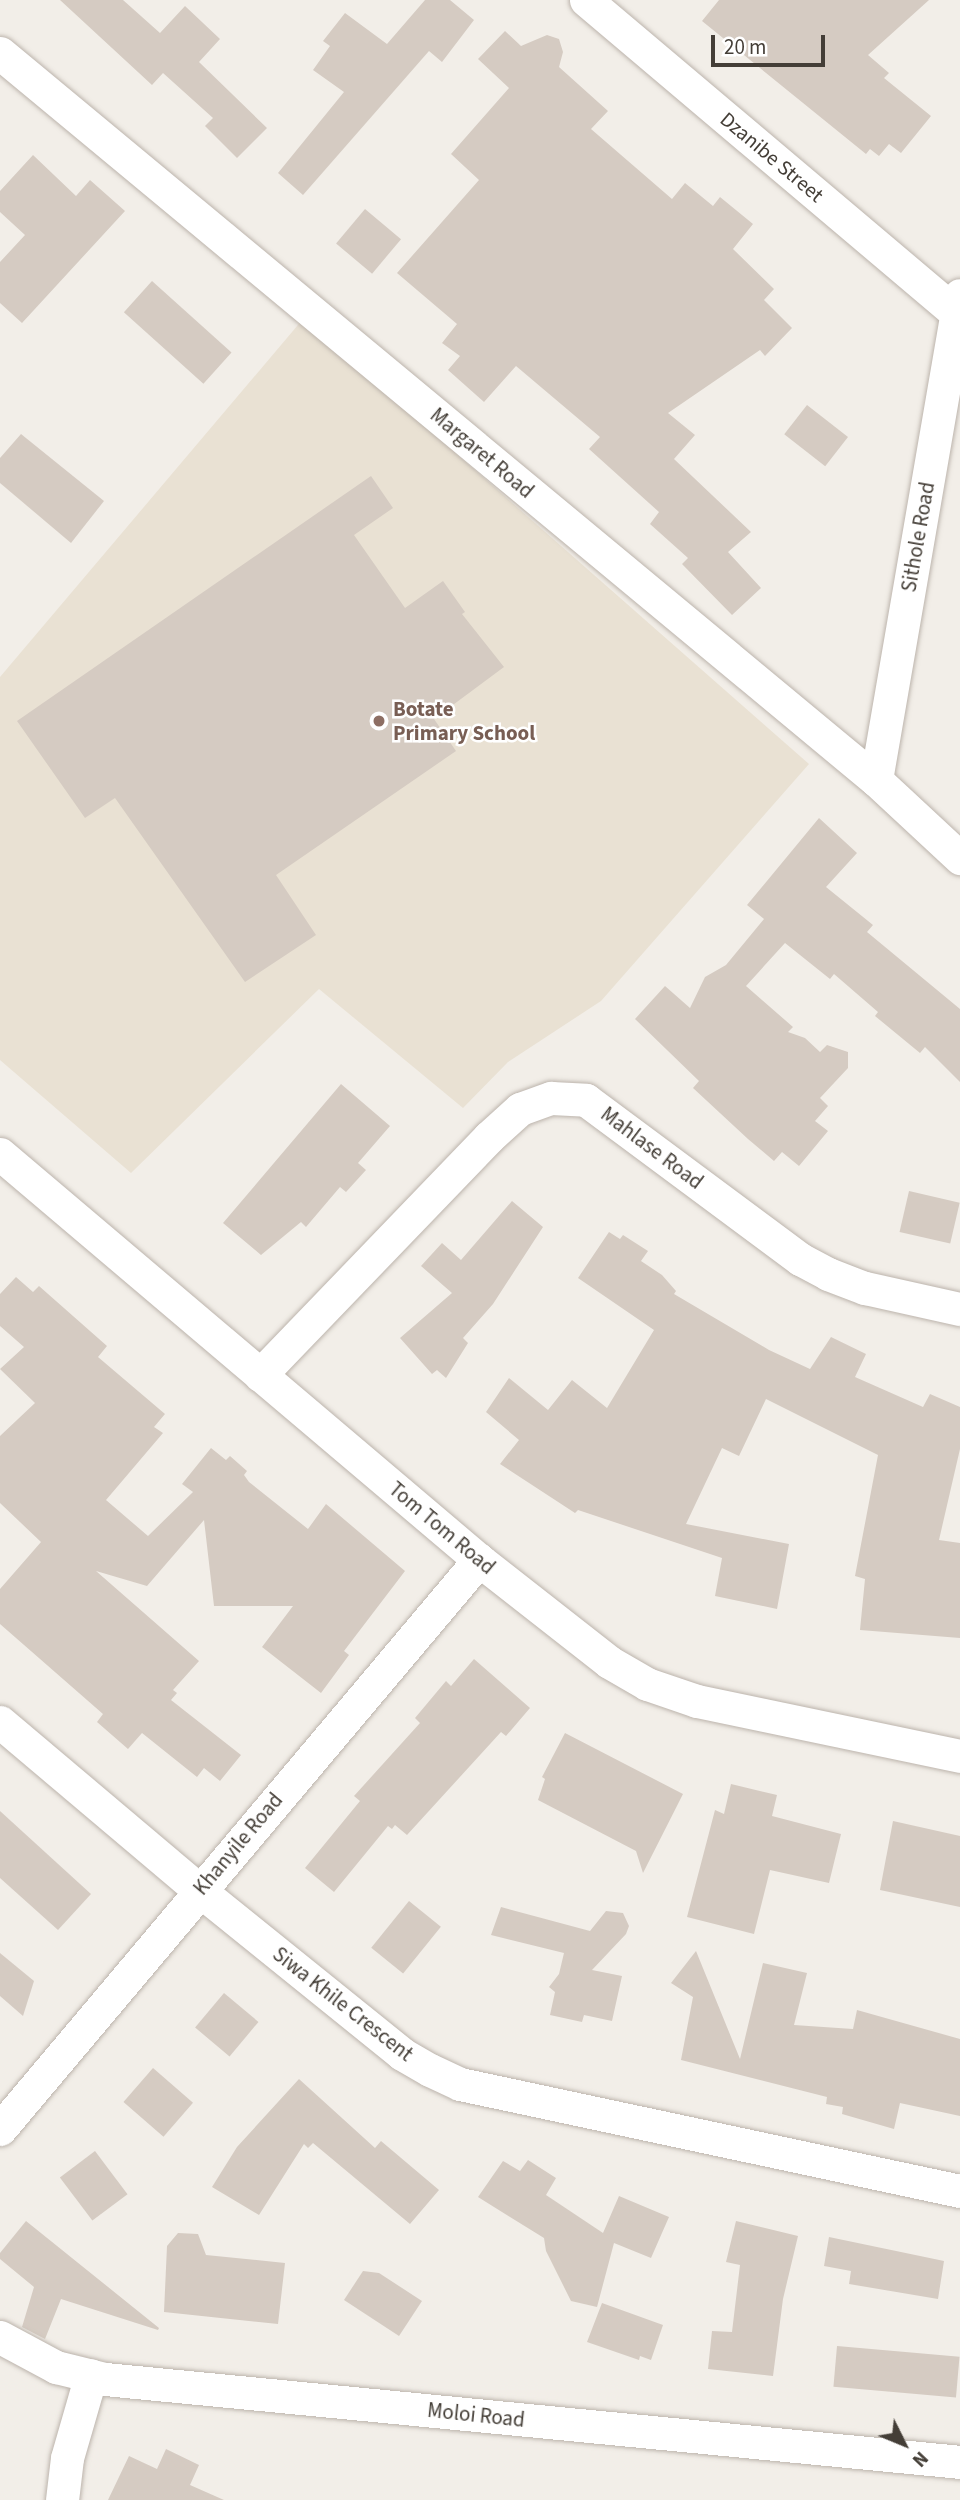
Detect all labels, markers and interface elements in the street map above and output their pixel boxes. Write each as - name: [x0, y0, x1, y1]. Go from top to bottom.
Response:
- scale bar: [715, 21, 829, 65]
- text: 20 m: [724, 32, 766, 62]
- street label: Dzanibe Street: [715, 106, 829, 208]
- street label: Margaret Road: [425, 402, 539, 504]
- street label: Sithole Road: [896, 480, 940, 594]
- place label: Botate Primary School: [393, 696, 535, 746]
- marker: Botate Primary School: [371, 713, 387, 729]
- street label: Mahlase Road: [596, 1101, 708, 1195]
- street label: Tom Tom Road: [384, 1476, 500, 1580]
- street label: Khanyile Road: [188, 1788, 288, 1900]
- street label: Siwa Khile Crescent: [268, 1941, 418, 2067]
- street label: Moloi Road: [426, 2397, 526, 2433]
- north arrow: [869, 2409, 939, 2479]
- text: N: [906, 2445, 934, 2472]

